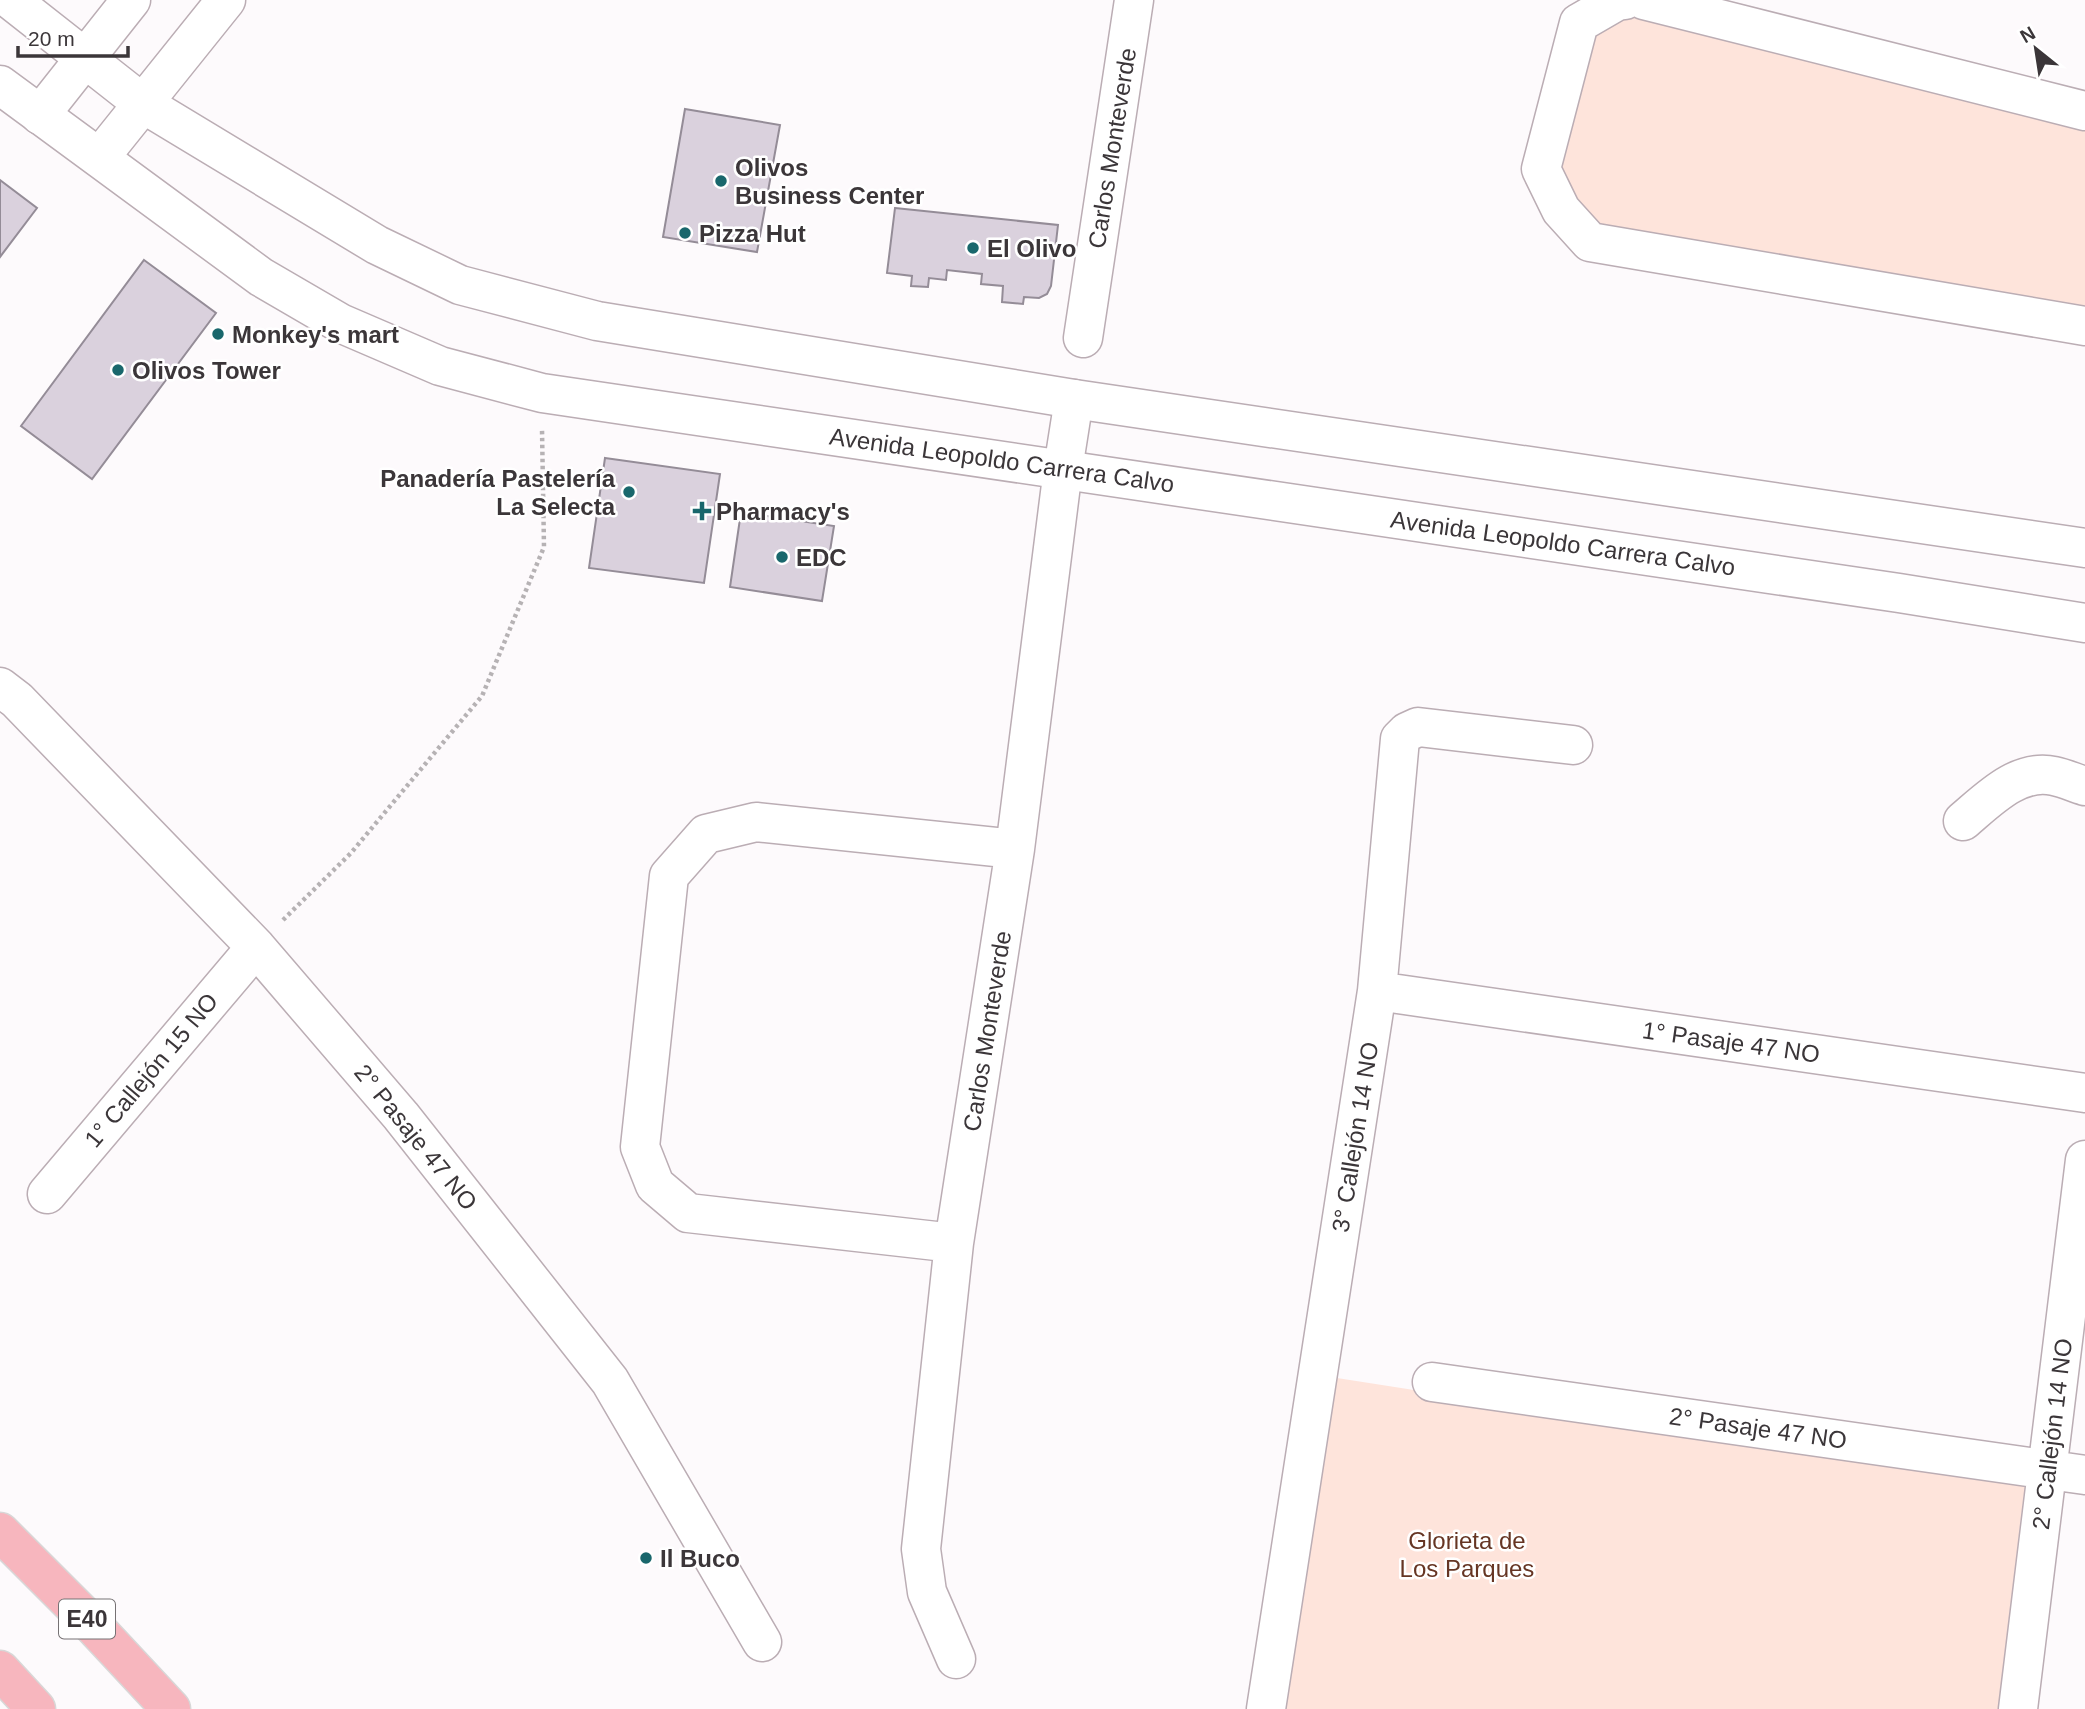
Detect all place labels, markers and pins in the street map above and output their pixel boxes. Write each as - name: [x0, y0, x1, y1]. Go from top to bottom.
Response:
- place label: Olivos Business Center: [735, 154, 924, 209]
- marker: Olivos Business Center: [713, 173, 729, 189]
- place label: Pizza Hut: [699, 220, 806, 247]
- marker: Pizza Hut: [677, 225, 693, 241]
- place label: El Olivo: [987, 235, 1076, 262]
- marker: El Olivo: [965, 240, 981, 256]
- place label: Monkey's mart: [232, 321, 399, 348]
- marker: Monkey's mart: [210, 326, 226, 342]
- place label: Olivos Tower: [132, 357, 281, 384]
- marker: Olivos Tower: [110, 362, 126, 378]
- place label: Panadería Pastelería La Selecta: [380, 465, 616, 520]
- marker: Panadería Pastelería La Selecta: [621, 484, 637, 500]
- place label: Pharmacy's: [716, 498, 850, 525]
- marker: Pharmacy's: [694, 503, 710, 519]
- place label: EDC: [796, 544, 847, 571]
- marker: EDC: [774, 549, 790, 565]
- place label: Il Buco: [660, 1545, 740, 1572]
- marker: Il Buco: [638, 1550, 654, 1566]

